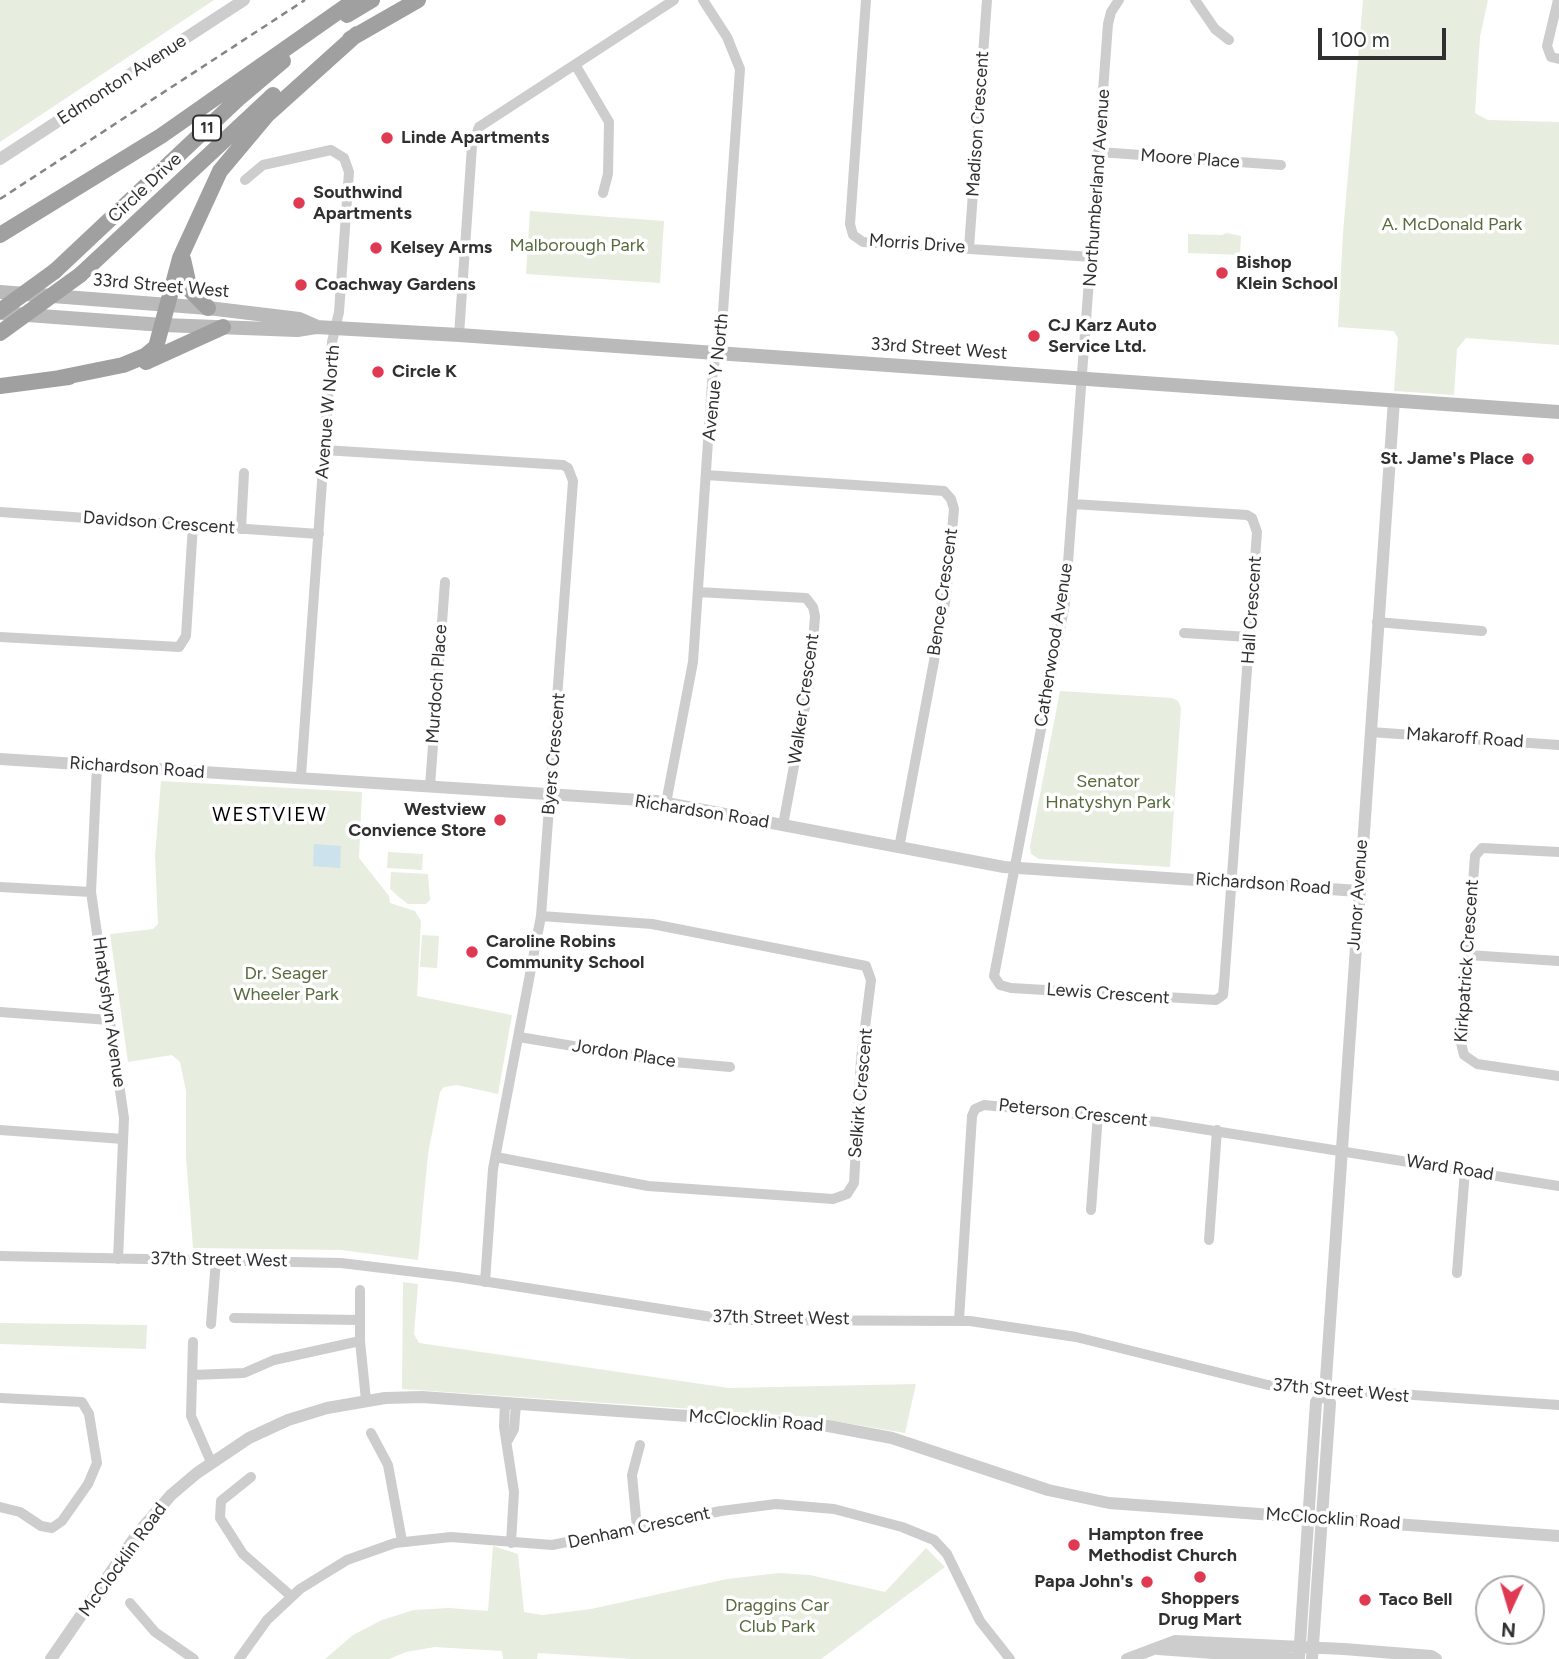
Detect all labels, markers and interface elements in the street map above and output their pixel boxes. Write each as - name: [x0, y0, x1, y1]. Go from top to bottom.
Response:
- scale bar: [1321, 14, 1449, 58]
- text: 100 m: [1331, 27, 1390, 52]
- street label: Edmonton Avenue: [53, 30, 191, 130]
- street label: Madison Crescent: [962, 50, 994, 198]
- street label: Northumberland Avenue: [1079, 88, 1115, 288]
- road number: 11: [193, 116, 221, 140]
- place label: Linde Apartments: [401, 127, 549, 149]
- marker: Linde Apartments: [379, 130, 395, 146]
- street label: Moore Place: [1140, 145, 1240, 173]
- street label: Circle Drive: [104, 148, 186, 228]
- place label: Southwind Apartments: [313, 182, 412, 224]
- marker: Southwind Apartments: [291, 195, 307, 211]
- park label: A. McDonald Park: [1382, 214, 1522, 236]
- street label: Morris Drive: [868, 230, 966, 258]
- park label: Malborough Park: [509, 235, 645, 257]
- place label: Kelsey Arms: [390, 237, 492, 259]
- marker: Kelsey Arms: [368, 240, 384, 256]
- place label: Bishop Klein School: [1236, 252, 1338, 294]
- marker: Bishop Klein School: [1214, 265, 1230, 281]
- street label: 33rd Street West: [92, 269, 230, 303]
- place label: Coachway Gardens: [315, 274, 476, 296]
- marker: Coachway Gardens: [293, 277, 309, 293]
- street label: Avenue Y North: [699, 312, 733, 442]
- place label: CJ Karz Auto Service Ltd.: [1048, 315, 1157, 358]
- marker: CJ Karz Auto Service Ltd.: [1026, 328, 1042, 344]
- street label: 33rd Street West: [870, 333, 1008, 365]
- street label: Avenue W North: [311, 344, 345, 480]
- place label: Circle K: [392, 361, 457, 383]
- marker: Circle K: [370, 364, 386, 380]
- place label: St. Jame's Place: [1380, 448, 1514, 470]
- marker: St. Jame's Place: [1520, 451, 1536, 467]
- street label: Davidson Crescent: [82, 507, 236, 539]
- street label: Bence Crescent: [923, 527, 963, 657]
- street label: Hall Crescent: [1237, 555, 1267, 665]
- street label: Catherwood Avenue: [1030, 562, 1078, 728]
- street label: Murdoch Place: [422, 624, 452, 744]
- street label: Walker Crescent: [784, 632, 824, 766]
- street label: Byers Crescent: [538, 692, 570, 816]
- street label: Makaroff Road: [1405, 723, 1525, 753]
- street label: Richardson Road: [69, 752, 205, 784]
- park label: Senator Hnatyshyn Park: [1045, 771, 1171, 814]
- street label: Richardson Road: [633, 791, 771, 833]
- place label: Westview Convience Store: [348, 799, 486, 842]
- district label: WESTVIEW: [213, 804, 327, 826]
- marker: Westview Convience Store: [492, 812, 508, 828]
- street label: Junor Avenue: [1343, 839, 1373, 951]
- street label: Richardson Road: [1195, 868, 1331, 900]
- street label: Kirkpatrick Crescent: [1451, 879, 1483, 1043]
- place label: Caroline Robins Community School: [486, 931, 644, 974]
- street label: Hnatyshyn Avenue: [88, 935, 130, 1089]
- marker: Caroline Robins Community School: [464, 944, 480, 960]
- park label: Dr. Seager Wheeler Park: [233, 963, 339, 1006]
- street label: Lewis Crescent: [1046, 979, 1170, 1009]
- street label: Selkirk Crescent: [845, 1027, 877, 1159]
- street label: Jordon Place: [571, 1035, 677, 1073]
- street label: Peterson Crescent: [997, 1094, 1149, 1132]
- street label: Ward Road: [1405, 1150, 1495, 1186]
- street label: 37th Street West: [150, 1248, 288, 1272]
- street label: 37th Street West: [712, 1306, 850, 1330]
- street label: 37th Street West: [1272, 1374, 1410, 1408]
- street label: McClocklin Road: [688, 1406, 824, 1436]
- street label: McClocklin Road: [75, 1499, 171, 1621]
- street label: Denham Crescent: [566, 1502, 712, 1554]
- street label: McClocklin Road: [1265, 1504, 1401, 1534]
- place label: Hampton free Methodist Church: [1088, 1524, 1237, 1566]
- marker: Hampton free Methodist Church: [1066, 1537, 1082, 1553]
- marker: Shoppers Drug Mart: [1192, 1569, 1208, 1585]
- place label: Papa John's: [1034, 1571, 1133, 1593]
- marker: Papa John's: [1139, 1574, 1155, 1590]
- north arrow: [1475, 1575, 1545, 1645]
- place label: Shoppers Drug Mart: [1158, 1588, 1242, 1630]
- place label: Taco Bell: [1379, 1589, 1452, 1611]
- marker: Taco Bell: [1357, 1592, 1373, 1608]
- park label: Draggins Car Club Park: [725, 1595, 829, 1638]
- text: N: [1501, 1617, 1517, 1641]

